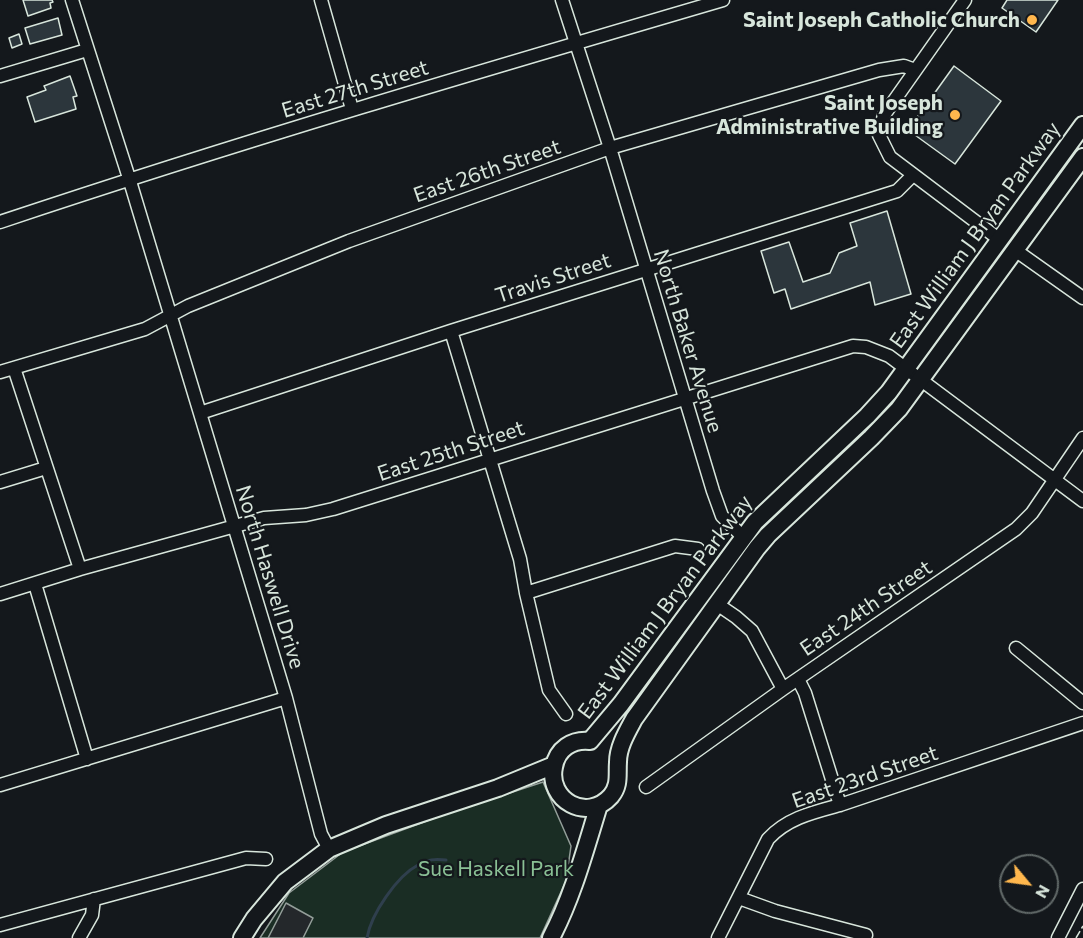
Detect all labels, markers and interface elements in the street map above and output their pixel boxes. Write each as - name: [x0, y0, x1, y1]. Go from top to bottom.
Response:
- place label: Saint Joseph Catholic Church: [743, 7, 1020, 33]
- marker: Saint Joseph Catholic Church: [1025, 13, 1039, 27]
- street label: East 27th Street: [279, 55, 431, 123]
- place label: Saint Joseph Administrative Building: [716, 90, 943, 140]
- marker: Saint Joseph Administrative Building: [948, 108, 962, 122]
- street label: East William J Bryan Parkway: [884, 117, 1066, 353]
- street label: East 26th Street: [410, 134, 564, 208]
- street label: North Baker Avenue: [648, 246, 728, 436]
- street label: Travis Street: [492, 248, 614, 308]
- street label: East 25th Street: [374, 415, 528, 487]
- street label: North Haswell Drive: [230, 482, 310, 672]
- street label: East William J Bryan Parkway: [573, 490, 757, 724]
- street label: East 24th Street: [795, 555, 937, 661]
- street label: East 23rd Street: [789, 740, 941, 814]
- north arrow: [999, 854, 1059, 914]
- park label: Sue Haskell Park: [418, 856, 574, 882]
- text: N: [1032, 882, 1055, 902]

